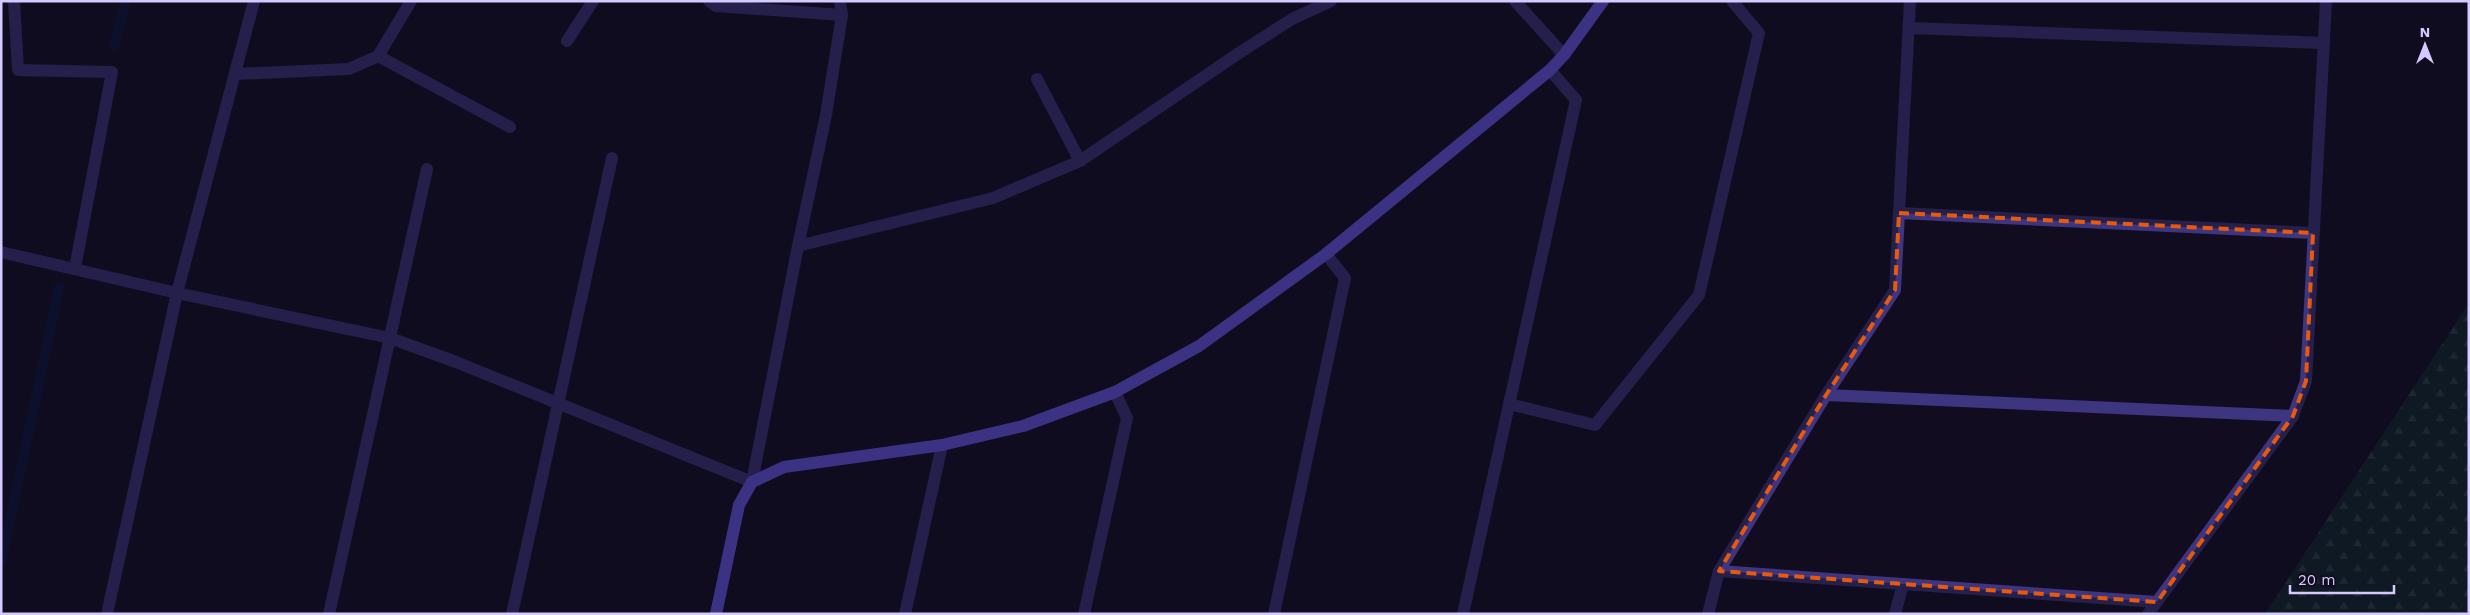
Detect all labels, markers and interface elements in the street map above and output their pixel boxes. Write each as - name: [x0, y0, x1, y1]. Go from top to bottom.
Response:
- north arrow: [2400, 20, 2450, 70]
- text: N: [2420, 24, 2430, 40]
- scale bar: [2290, 562, 2394, 594]
- text: 20 m: [2298, 571, 2336, 589]

